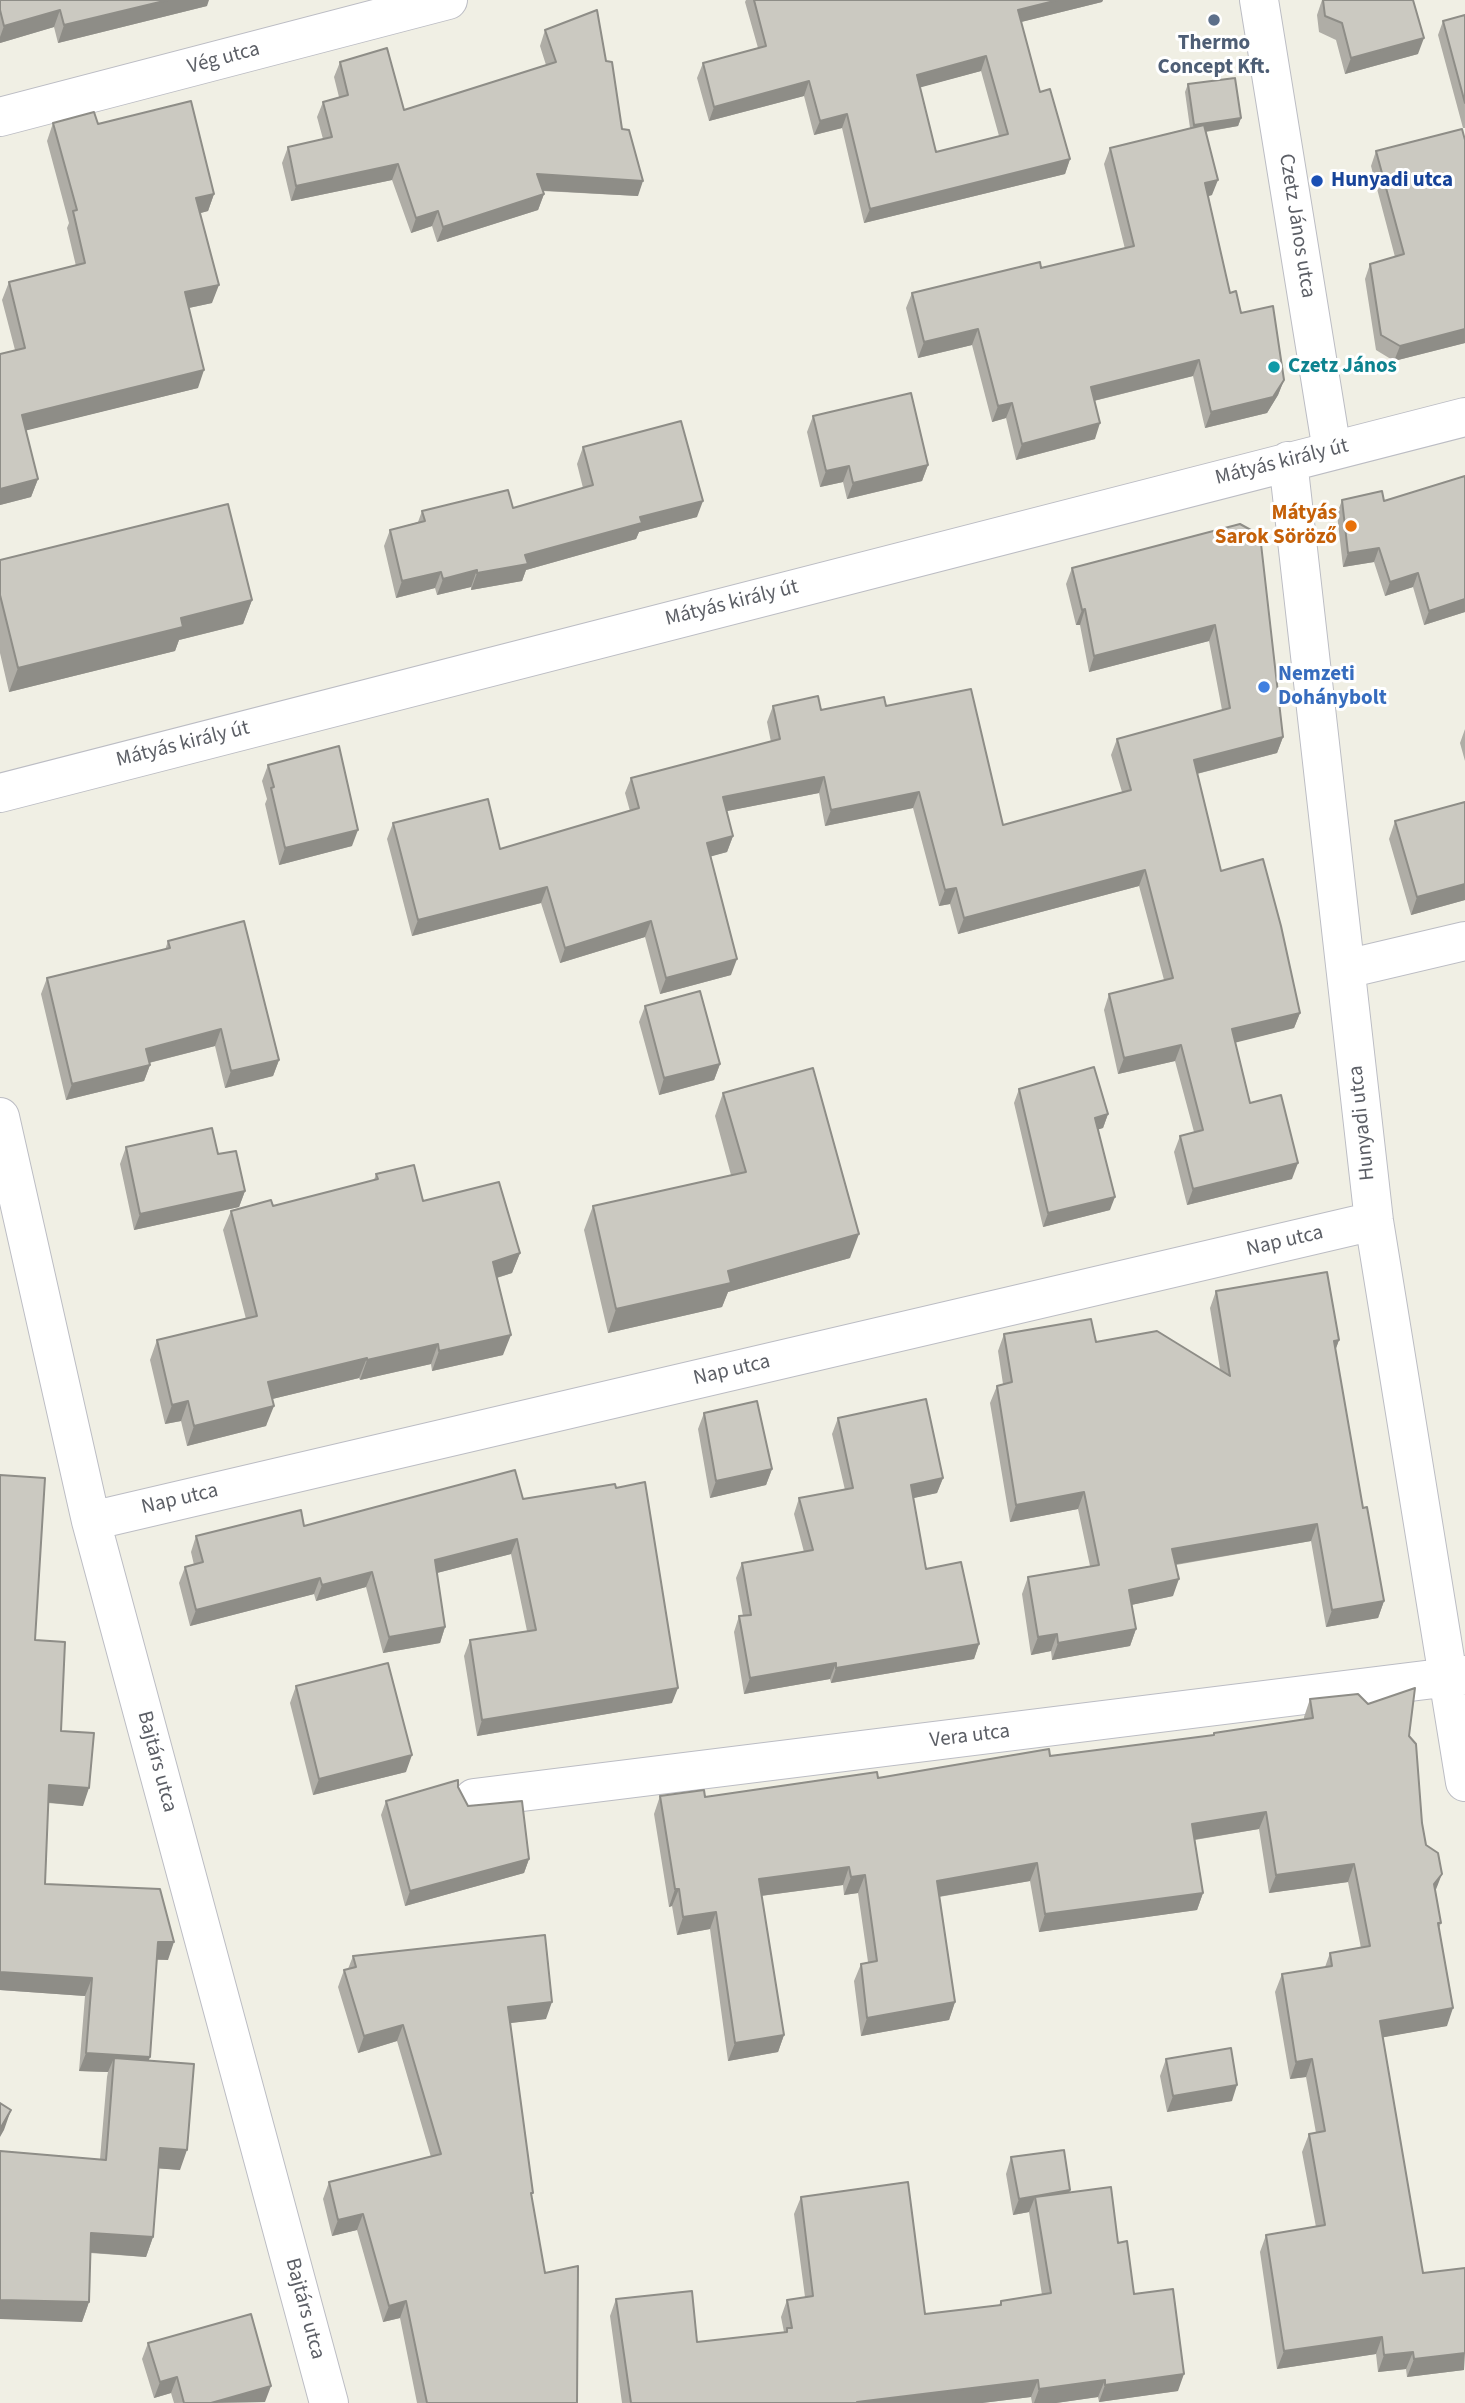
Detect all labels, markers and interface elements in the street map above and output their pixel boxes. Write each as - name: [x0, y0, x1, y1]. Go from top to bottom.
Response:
- marker: Thermo Concept Kft.: [1206, 12, 1222, 28]
- place label: Thermo Concept Kft.: [1157, 31, 1271, 81]
- street label: Vég utca: [185, 37, 263, 81]
- street label: Czetz János utca: [1272, 152, 1320, 300]
- place label: Hunyadi utca: [1331, 168, 1453, 194]
- marker: Hunyadi utca: [1309, 173, 1325, 189]
- place label: Czetz János: [1288, 354, 1397, 380]
- marker: Czetz János: [1266, 359, 1282, 375]
- street label: Mátyás király út: [1213, 434, 1351, 492]
- place label: Mátyás Sarok Söröző: [1215, 501, 1337, 551]
- marker: Mátyás Sarok Söröző: [1343, 518, 1359, 534]
- street label: Mátyás király út: [663, 575, 801, 633]
- place label: Nemzeti Dohánybolt: [1278, 662, 1387, 712]
- marker: Nemzeti Dohánybolt: [1256, 679, 1272, 695]
- street label: Mátyás király út: [114, 716, 252, 774]
- street label: Hunyadi utca: [1344, 1064, 1382, 1182]
- street label: Nap utca: [1244, 1221, 1326, 1263]
- street label: Nap utca: [691, 1350, 773, 1392]
- street label: Nap utca: [139, 1479, 221, 1521]
- street label: Bajtárs utca: [130, 1709, 182, 1815]
- street label: Vera utca: [928, 1720, 1012, 1754]
- street label: Bajtárs utca: [278, 2256, 330, 2362]

